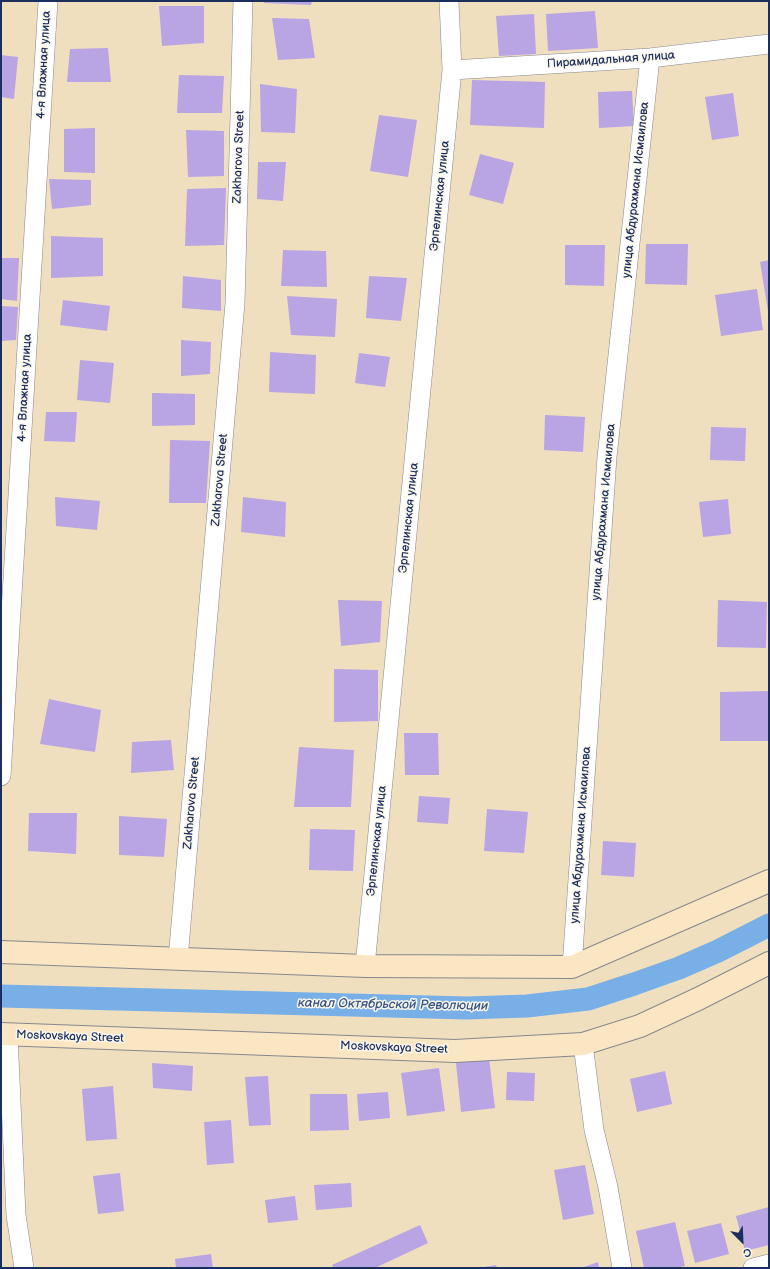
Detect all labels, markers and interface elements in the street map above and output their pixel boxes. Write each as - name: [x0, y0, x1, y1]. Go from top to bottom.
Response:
- street label: 4-я Влажная улица: [34, 10, 54, 120]
- street label: Пирамидальная улица: [547, 48, 675, 72]
- street label: улица Абдурахмана Исмаилова: [620, 101, 652, 279]
- street label: Zakharova Street: [230, 110, 248, 204]
- street label: Эрпелинская улица: [427, 140, 453, 252]
- street label: 4-я Влажная улица: [15, 333, 35, 443]
- street label: улица Абдурахмана Исмаилова: [589, 423, 619, 601]
- street label: Zakharova Street: [209, 433, 231, 527]
- street label: Эрпелинская улица: [396, 462, 422, 574]
- street label: улица Абдурахмана Исмаилова: [568, 746, 594, 924]
- street label: Zakharova Street: [181, 756, 203, 850]
- street label: Эрпелинская улица: [364, 785, 390, 897]
- water label: канал Октябрьской Революции: [298, 996, 488, 1014]
- street label: Moskovskaya Street: [16, 1028, 124, 1046]
- street label: Moskovskaya Street: [340, 1039, 448, 1057]
- north arrow: [722, 1221, 762, 1261]
- text: С: [741, 1245, 753, 1260]

